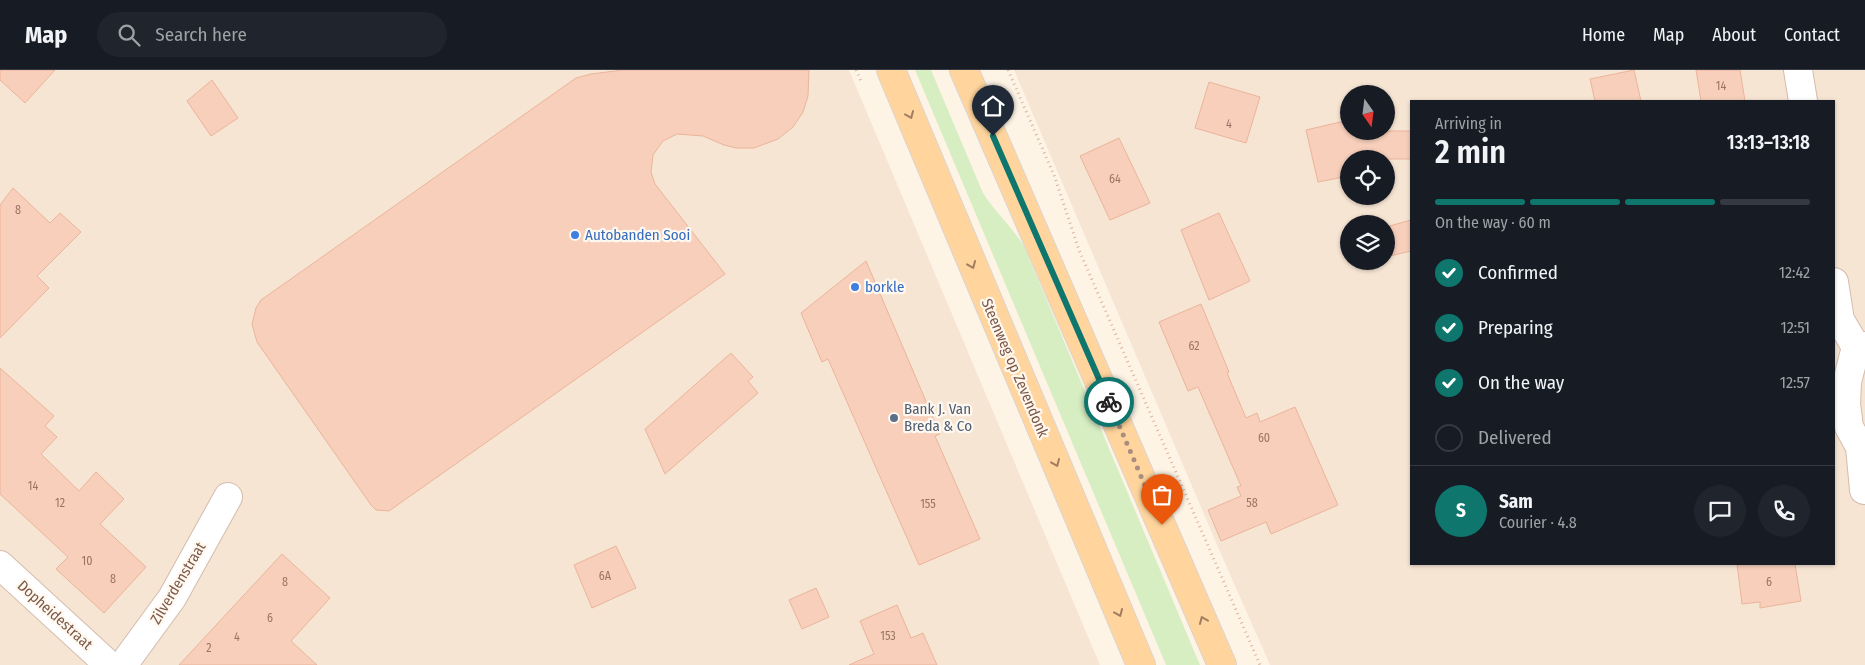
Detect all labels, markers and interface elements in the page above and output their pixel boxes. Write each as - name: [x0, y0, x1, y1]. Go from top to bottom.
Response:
- search box: [97, 12, 447, 57]
- text: Map: [25, 21, 67, 49]
- icon: search: [115, 21, 143, 49]
- text: Search here: [155, 23, 247, 46]
- text: Home: [1582, 24, 1625, 46]
- text: Map: [1653, 24, 1684, 46]
- text: About: [1712, 24, 1756, 46]
- text: Contact: [1784, 24, 1840, 46]
- house number: 14: [1716, 79, 1726, 93]
- pin: [972, 85, 1014, 136]
- north arrow: [1340, 85, 1395, 140]
- map controls: [1340, 85, 1395, 270]
- icon: home: [979, 92, 1007, 120]
- one-way arrow: [903, 110, 914, 119]
- text: Arriving in: [1435, 114, 1502, 133]
- house number: 4: [1226, 117, 1232, 131]
- text: 13:13–13:18: [1727, 131, 1810, 154]
- text: 2 min: [1435, 133, 1506, 171]
- button: locate: [1340, 150, 1395, 205]
- house number: 64: [1109, 172, 1121, 186]
- house number: 8: [15, 203, 21, 217]
- text: On the way · 60 m: [1435, 213, 1551, 232]
- button: layers: [1340, 215, 1395, 270]
- place label: Autobanden Sooi: [585, 226, 690, 244]
- marker: Autobanden Sooi: [569, 229, 581, 241]
- icon: check: [1435, 259, 1463, 287]
- one-way arrow: [966, 260, 976, 269]
- text: Confirmed: [1478, 261, 1558, 284]
- text: 12:42: [1779, 263, 1810, 282]
- place label: borkle: [865, 278, 904, 296]
- marker: borkle: [849, 281, 861, 293]
- street label: Steenweg op Zevendonk: [978, 296, 1052, 440]
- icon: check: [1435, 314, 1463, 342]
- text: Preparing: [1478, 316, 1553, 339]
- text: 12:51: [1780, 318, 1810, 337]
- house number: 62: [1188, 339, 1200, 353]
- icon: check: [1435, 369, 1463, 397]
- text: On the way: [1478, 371, 1564, 394]
- text: 12:57: [1780, 373, 1810, 392]
- courier: [1084, 377, 1134, 427]
- icon: bike: [1095, 388, 1123, 416]
- place label: Bank J. Van Breda & Co: [904, 400, 972, 435]
- marker: Bank J. Van Breda & Co: [888, 412, 900, 424]
- text: Delivered: [1478, 426, 1552, 449]
- house number: 60: [1258, 431, 1270, 445]
- one-way arrow: [1049, 458, 1060, 467]
- pin: [1141, 474, 1183, 525]
- house number: 14: [28, 479, 38, 493]
- icon: bag: [1148, 481, 1176, 509]
- button: chat: [1694, 485, 1746, 537]
- button: phone: [1758, 485, 1810, 537]
- text: Sam: [1499, 490, 1533, 513]
- house number: 12: [55, 496, 65, 510]
- house number: 58: [1246, 496, 1258, 510]
- house number: 155: [920, 497, 936, 511]
- text: S: [1456, 499, 1466, 522]
- text: Courier · 4.8: [1499, 513, 1577, 532]
- street label: Zilverdenstraat: [146, 539, 210, 627]
- house number: 10: [82, 554, 92, 568]
- house number: 6A: [599, 569, 612, 583]
- house number: 8: [110, 572, 116, 586]
- house number: 8: [282, 575, 288, 589]
- house number: 6: [1766, 575, 1772, 589]
- street label: Dopheidestraat: [14, 577, 96, 653]
- one-way arrow: [1113, 608, 1123, 617]
- house number: 6: [267, 611, 273, 625]
- one-way arrow: [1199, 616, 1209, 625]
- house number: 153: [880, 629, 896, 643]
- house number: 4: [234, 630, 240, 644]
- house number: 2: [206, 641, 212, 655]

